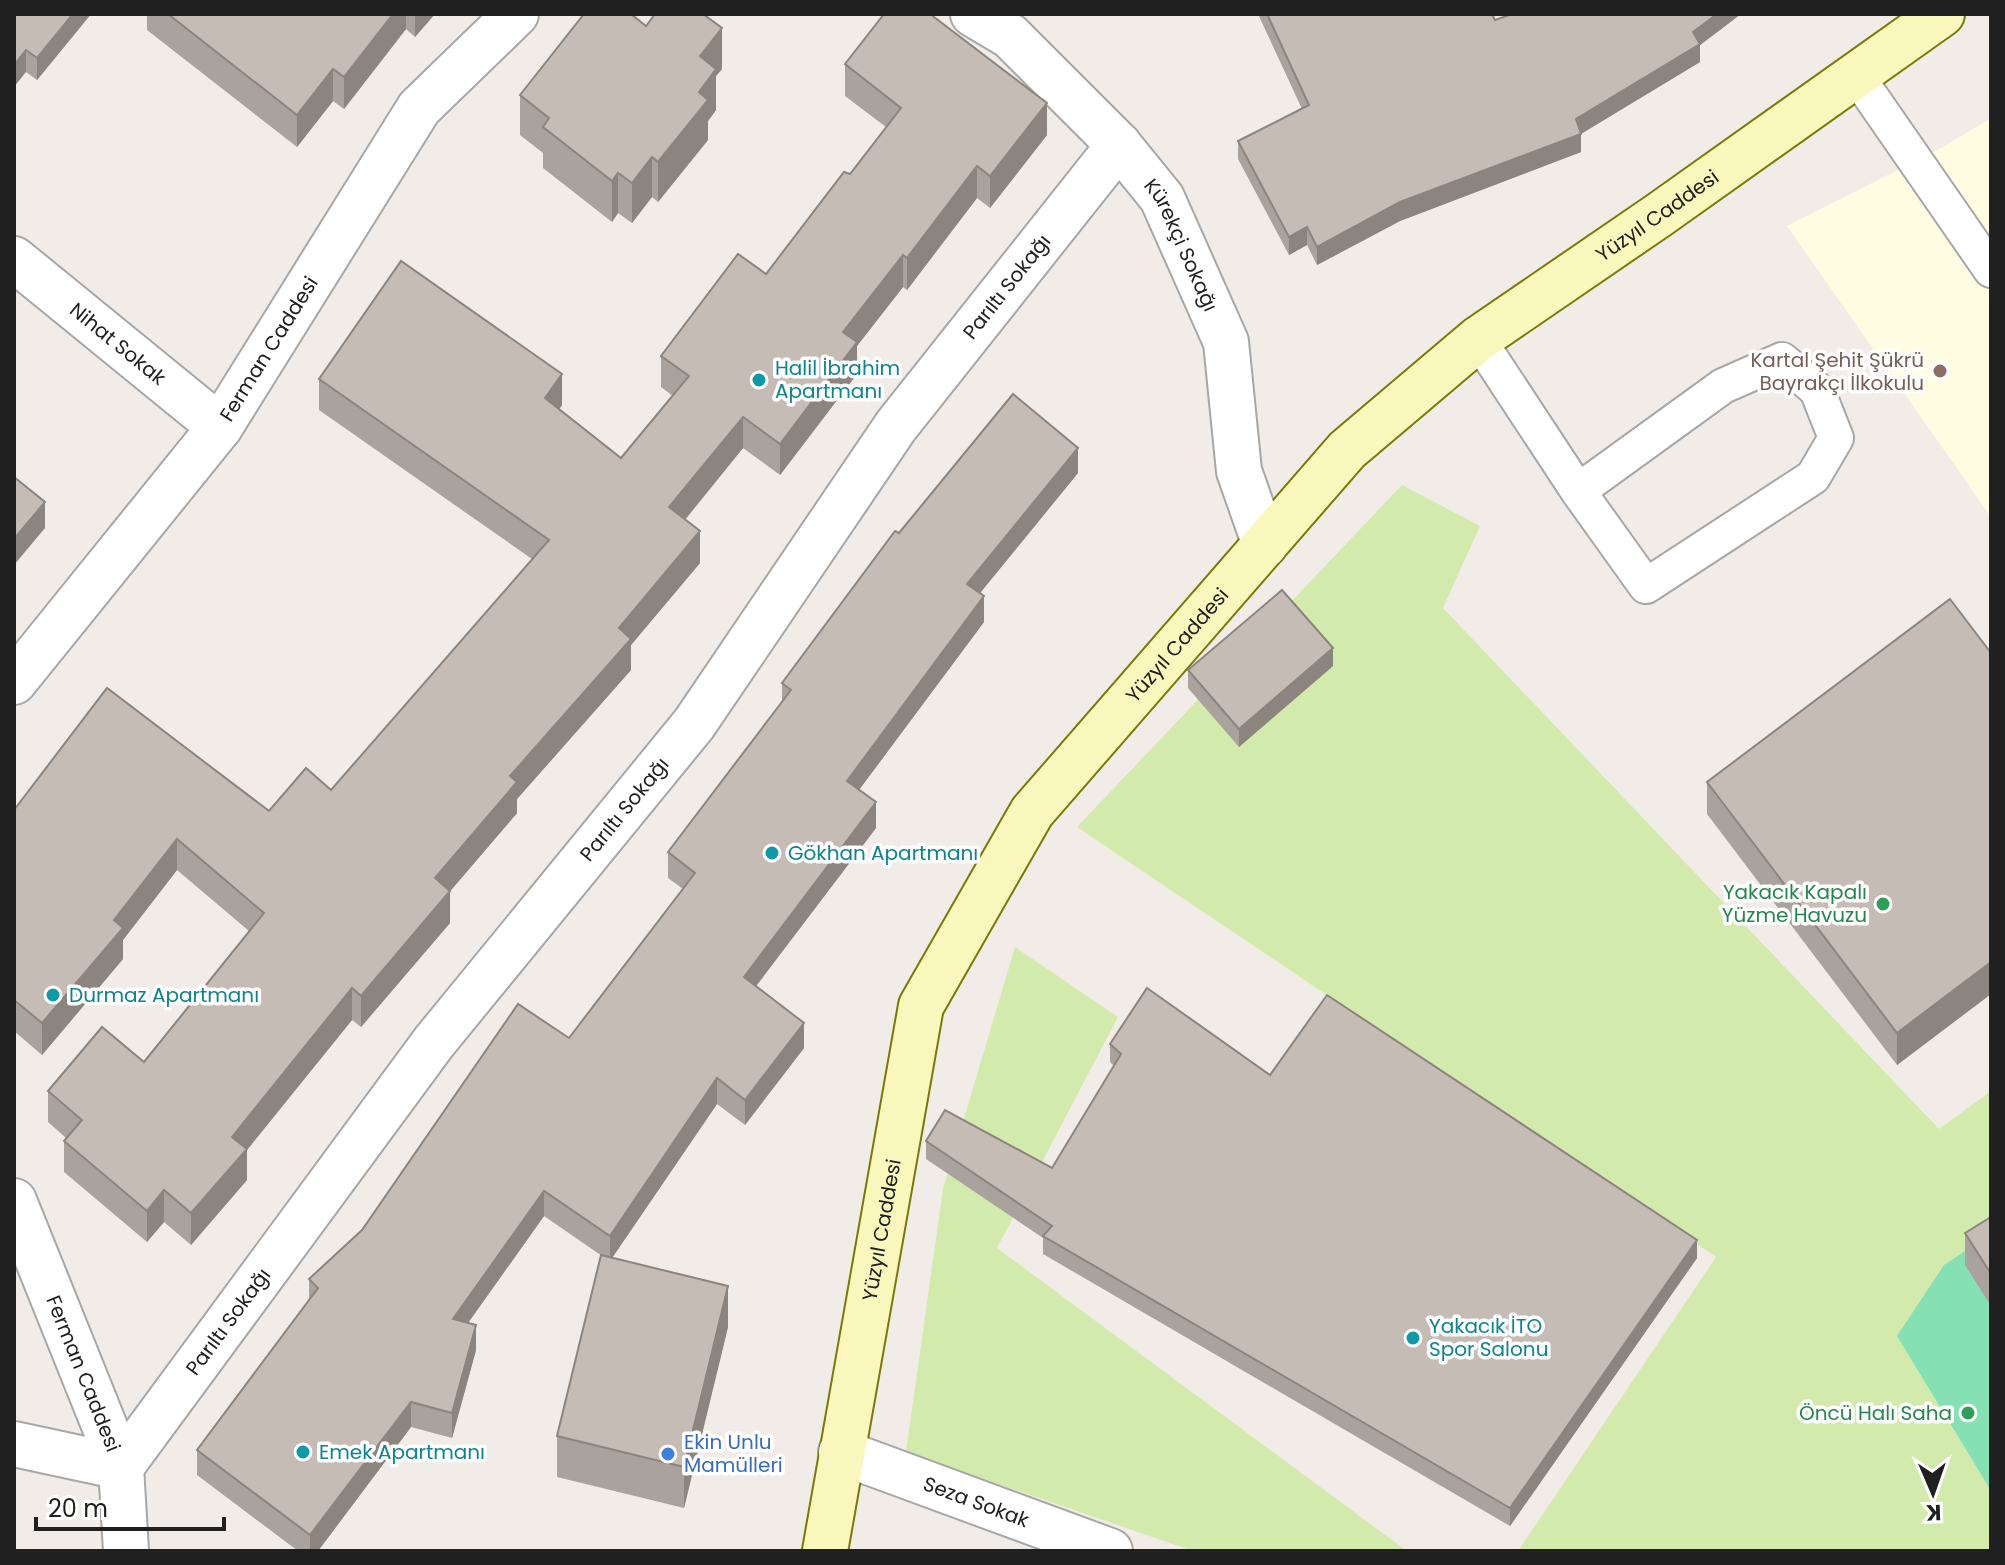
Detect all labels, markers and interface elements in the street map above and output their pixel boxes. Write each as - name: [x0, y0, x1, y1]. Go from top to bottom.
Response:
- street label: Yüzyıl Caddesi: [1590, 163, 1724, 268]
- street label: Kürekçi Sokağı: [1138, 172, 1225, 316]
- street label: Parıltı Sokağı: [956, 228, 1057, 345]
- street label: Ferman Caddesi: [213, 271, 325, 427]
- street label: Nihat Sokak: [64, 296, 172, 392]
- place label: Kartal Şehit Şükrü Bayrakçı İlkokulu: [1750, 346, 1924, 397]
- place label: Halil İbrahim Apartmanı: [775, 354, 900, 405]
- marker: Kartal Şehit Şükrü Bayrakçı İlkokulu: [1931, 362, 1949, 380]
- marker: Halil İbrahim Apartmanı: [750, 371, 768, 389]
- street label: Yüzyıl Caddesi: [1119, 582, 1235, 709]
- street label: Parıltı Sokağı: [573, 751, 675, 867]
- place label: Gökhan Apartmanı: [788, 839, 978, 867]
- marker: Gökhan Apartmanı: [763, 844, 781, 862]
- place label: Yakacık Kapalı Yüzme Havuzu: [1722, 878, 1867, 929]
- marker: Yakacık Kapalı Yüzme Havuzu: [1874, 895, 1892, 913]
- place label: Durmaz Apartmanı: [69, 981, 259, 1009]
- marker: Durmaz Apartmanı: [44, 986, 62, 1004]
- street label: Yüzyıl Caddesi: [855, 1157, 908, 1303]
- street label: Parıltı Sokağı: [179, 1262, 277, 1381]
- street label: Ferman Caddesi: [39, 1291, 127, 1456]
- place label: Yakacık İTO Spor Salonu: [1429, 1312, 1548, 1363]
- marker: Yakacık İTO Spor Salonu: [1404, 1329, 1422, 1347]
- place label: Öncü Halı Saha: [1799, 1399, 1952, 1427]
- marker: Öncü Halı Saha: [1959, 1404, 1977, 1422]
- place label: Ekin Unlu Mamülleri: [684, 1428, 783, 1479]
- place label: Emek Apartmanı: [319, 1438, 485, 1466]
- marker: Emek Apartmanı: [294, 1443, 312, 1461]
- marker: Ekin Unlu Mamülleri: [659, 1445, 677, 1463]
- north arrow: [1893, 1453, 1973, 1533]
- street label: Seza Sokak: [919, 1469, 1034, 1534]
- scale bar: [36, 1481, 224, 1531]
- text: 20 m: [48, 1492, 108, 1525]
- text: K: [1925, 1497, 1942, 1528]

